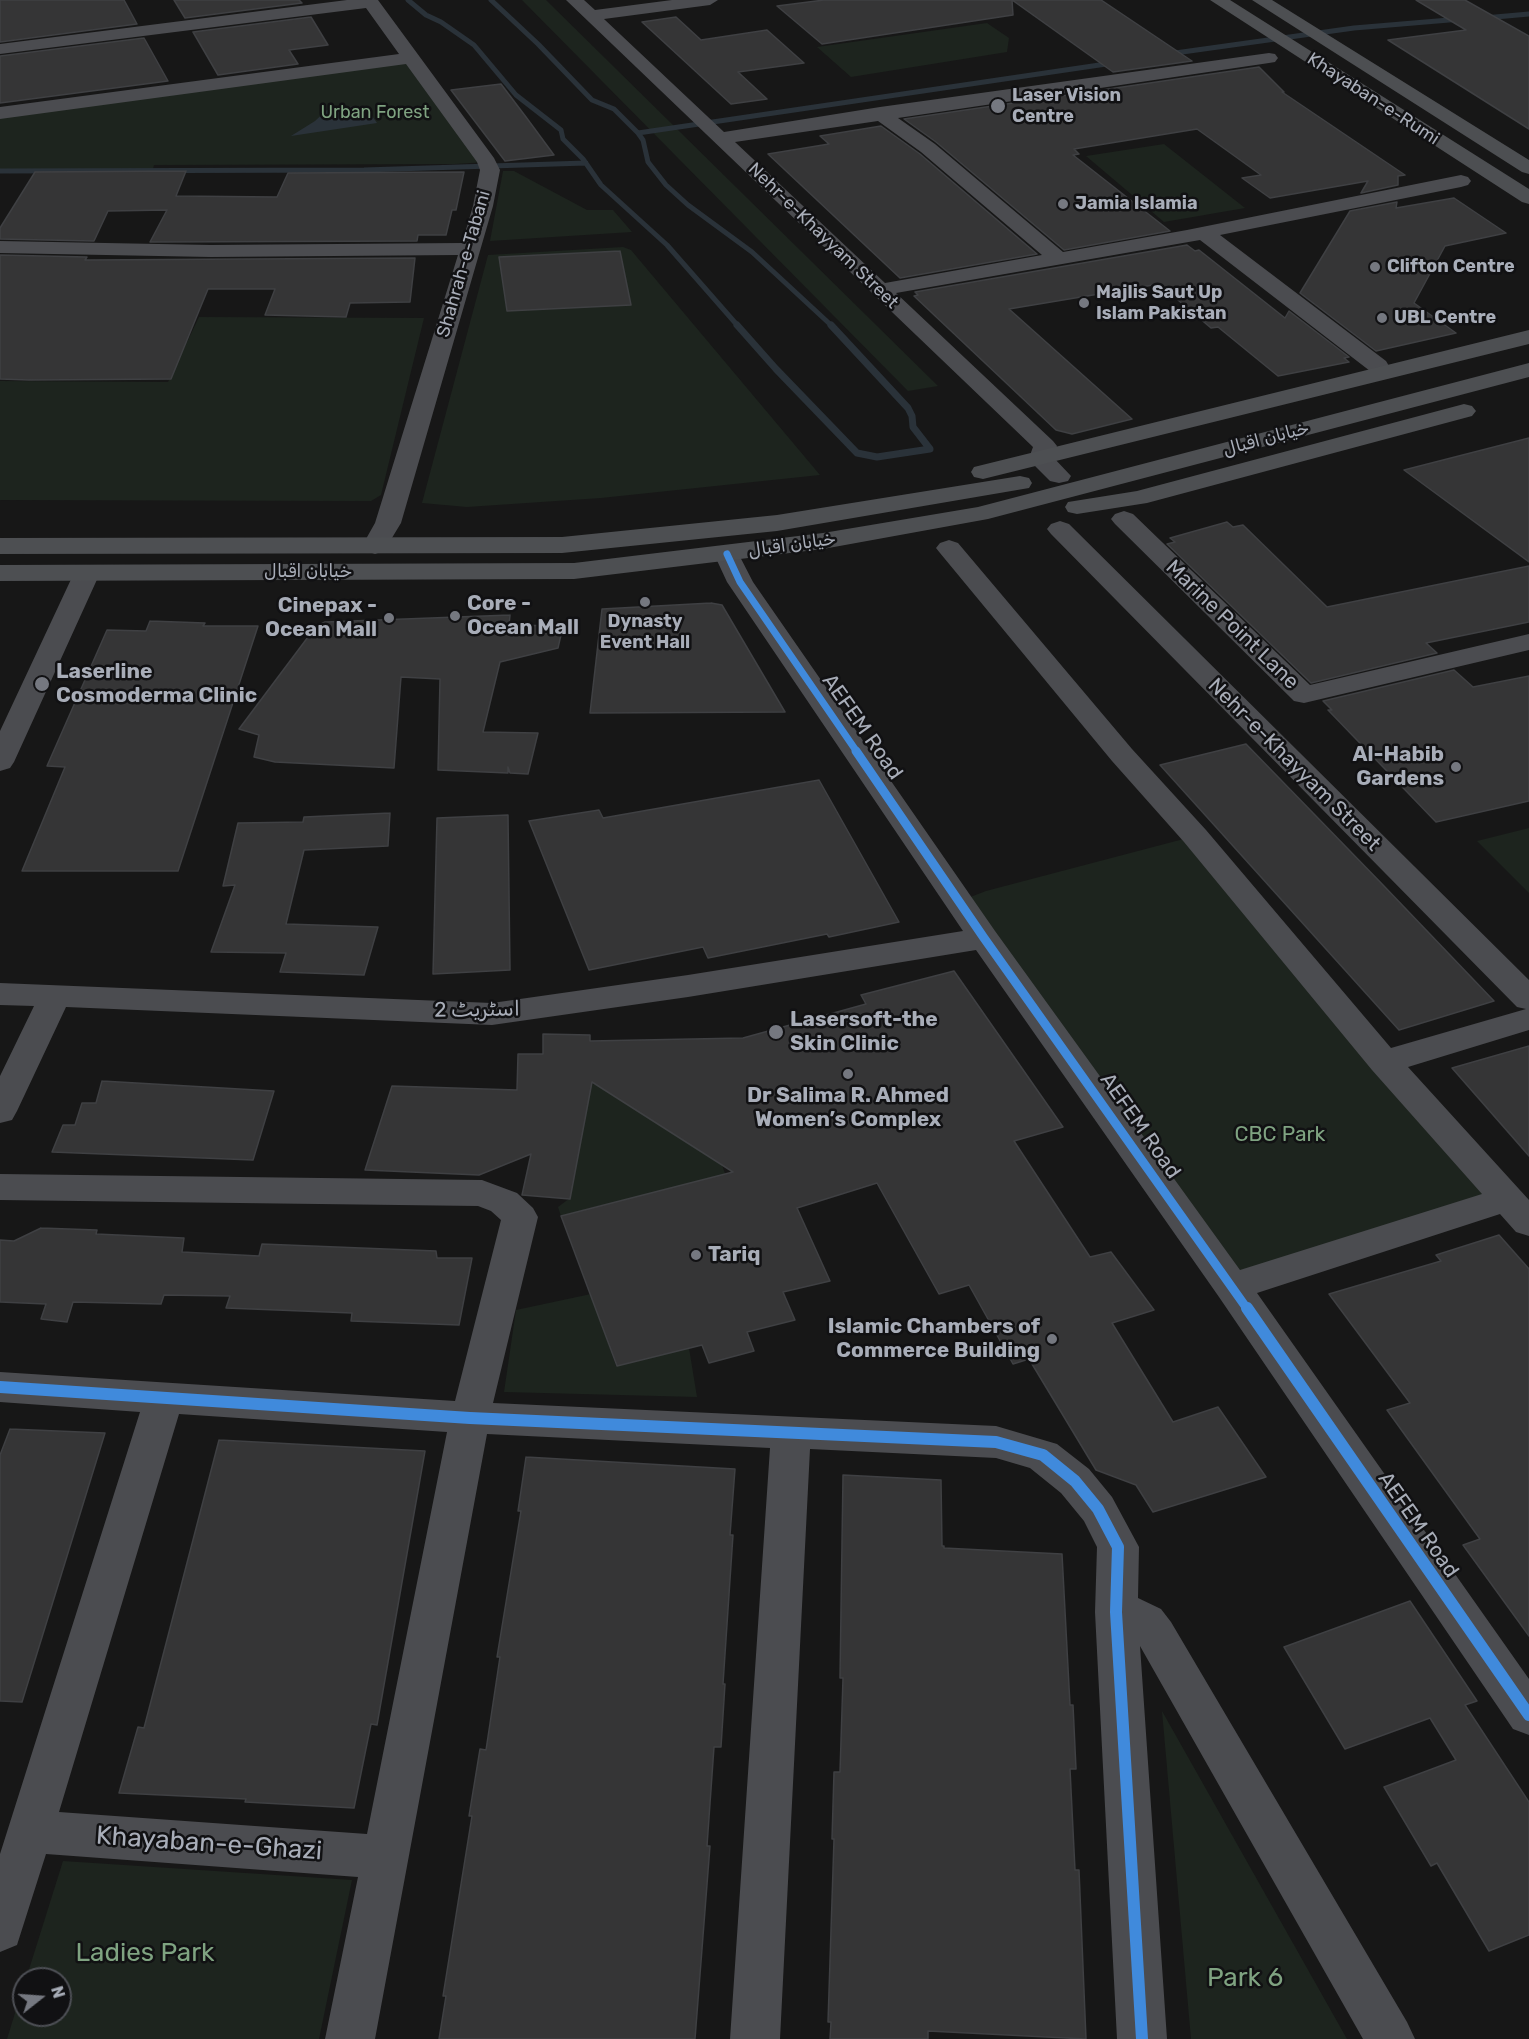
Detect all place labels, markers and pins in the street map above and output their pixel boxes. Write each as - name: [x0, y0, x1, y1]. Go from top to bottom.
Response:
- place label: Laser Vision Centre: [1012, 85, 1121, 128]
- marker: Laser Vision Centre: [989, 97, 1007, 115]
- place label: Jamia Islamia: [1075, 193, 1198, 215]
- marker: Jamia Islamia: [1056, 197, 1070, 211]
- place label: Clifton Centre: [1387, 256, 1515, 278]
- marker: Clifton Centre: [1368, 260, 1382, 274]
- place label: Majlis Saut Up Islam Pakistan: [1096, 282, 1227, 324]
- marker: Majlis Saut Up Islam Pakistan: [1077, 296, 1091, 310]
- place label: UBL Centre: [1394, 307, 1496, 329]
- marker: UBL Centre: [1375, 311, 1389, 325]
- place label: Core - Ocean Mall: [467, 591, 579, 641]
- place label: Cinepax - Ocean Mall: [265, 593, 377, 643]
- marker: Dynasty Event Hall: [638, 595, 652, 609]
- marker: Core - Ocean Mall: [448, 609, 462, 623]
- marker: Cinepax - Ocean Mall: [382, 611, 396, 625]
- place label: Dynasty Event Hall: [600, 611, 690, 654]
- place label: Laserline Cosmoderma Clinic: [56, 659, 257, 709]
- marker: Laserline Cosmoderma Clinic: [33, 675, 51, 693]
- place label: Al-Habib Gardens: [1352, 742, 1444, 792]
- marker: Al-Habib Gardens: [1449, 760, 1463, 774]
- place label: Lasersoft-the Skin Clinic: [790, 1007, 938, 1057]
- marker: Lasersoft-the Skin Clinic: [767, 1023, 785, 1041]
- marker: Dr Salima R. Ahmed Women’s Complex: [841, 1067, 855, 1081]
- place label: Dr Salima R. Ahmed Women’s Complex: [747, 1083, 949, 1133]
- place label: Tariq: [708, 1242, 761, 1268]
- marker: Tariq: [689, 1248, 703, 1262]
- place label: Islamic Chambers of Commerce Building: [828, 1314, 1040, 1364]
- marker: Islamic Chambers of Commerce Building: [1045, 1332, 1059, 1346]

